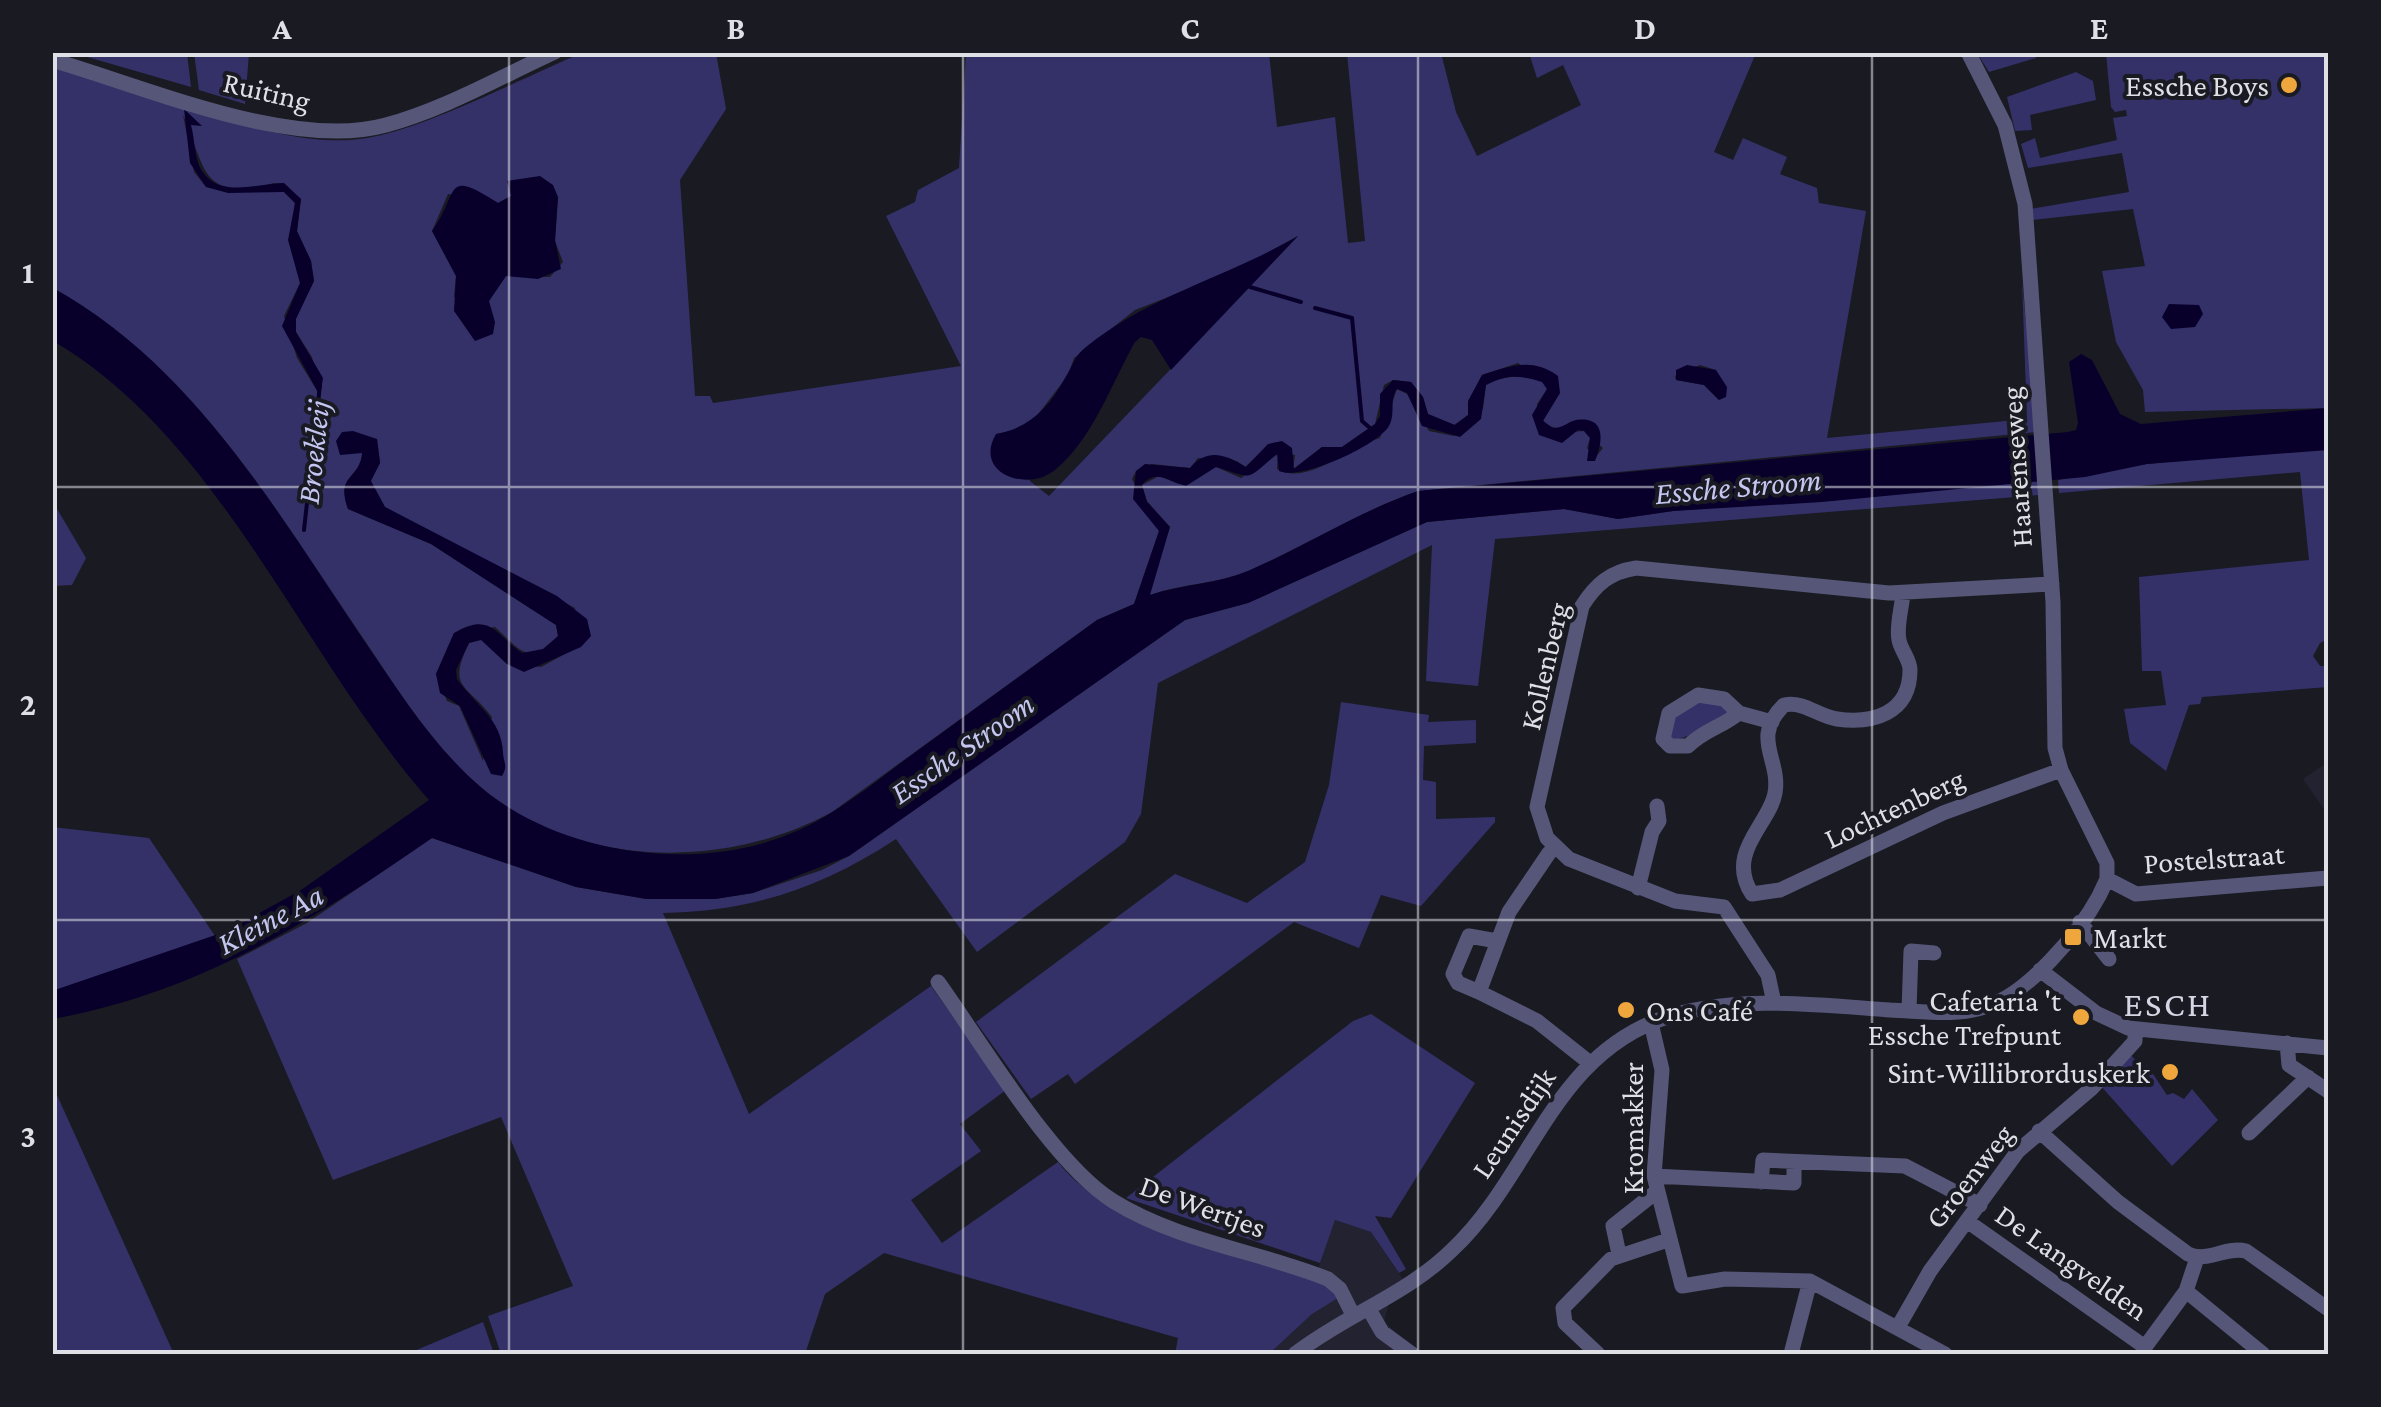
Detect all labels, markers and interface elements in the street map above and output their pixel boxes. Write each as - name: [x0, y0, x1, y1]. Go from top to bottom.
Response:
- text: A: [271, 10, 292, 46]
- text: B: [727, 10, 745, 46]
- text: C: [1180, 10, 1200, 46]
- text: D: [1634, 10, 1656, 46]
- text: E: [2090, 10, 2108, 46]
- street label: Ruiting: [220, 65, 314, 118]
- place label: Essche Boys: [2125, 69, 2269, 103]
- marker: Essche Boys: [2278, 74, 2300, 96]
- text: 1: [22, 254, 34, 290]
- street label: Haarenseweg: [1994, 385, 2039, 549]
- water label: Broekleij: [290, 397, 337, 506]
- water label: Essche Stroom: [1653, 461, 1823, 511]
- street label: Kollenberg: [1513, 599, 1576, 733]
- water label: Essche Stroom: [883, 685, 1041, 811]
- text: 2: [20, 686, 36, 722]
- street label: Lochtenberg: [1819, 761, 1970, 856]
- street label: Postelstraat: [2142, 837, 2287, 879]
- water label: Kleine Aa: [211, 876, 329, 962]
- place label: Markt: [2093, 921, 2168, 954]
- marker: Markt: [2062, 926, 2084, 948]
- place label: Cafetaria 't Essche Trefpunt: [1868, 984, 2062, 1052]
- district label: ESCH: [2124, 985, 2213, 1024]
- place label: Ons Café: [1646, 994, 1753, 1027]
- marker: Ons Café: [1615, 999, 1637, 1021]
- marker: Cafetaria 't Essche Trefpunt: [2070, 1006, 2092, 1028]
- place label: Sint-Willibrorduskerk: [1887, 1056, 2151, 1089]
- street label: Leunisdijk: [1464, 1061, 1563, 1185]
- street label: Kromakker: [1616, 1061, 1649, 1194]
- marker: Sint-Willibrorduskerk: [2159, 1061, 2181, 1083]
- text: 3: [20, 1118, 36, 1154]
- street label: Groenweg: [1918, 1118, 2021, 1235]
- street label: De Wertjes: [1135, 1168, 1270, 1245]
- street label: De Langvelden: [1989, 1197, 2154, 1327]

